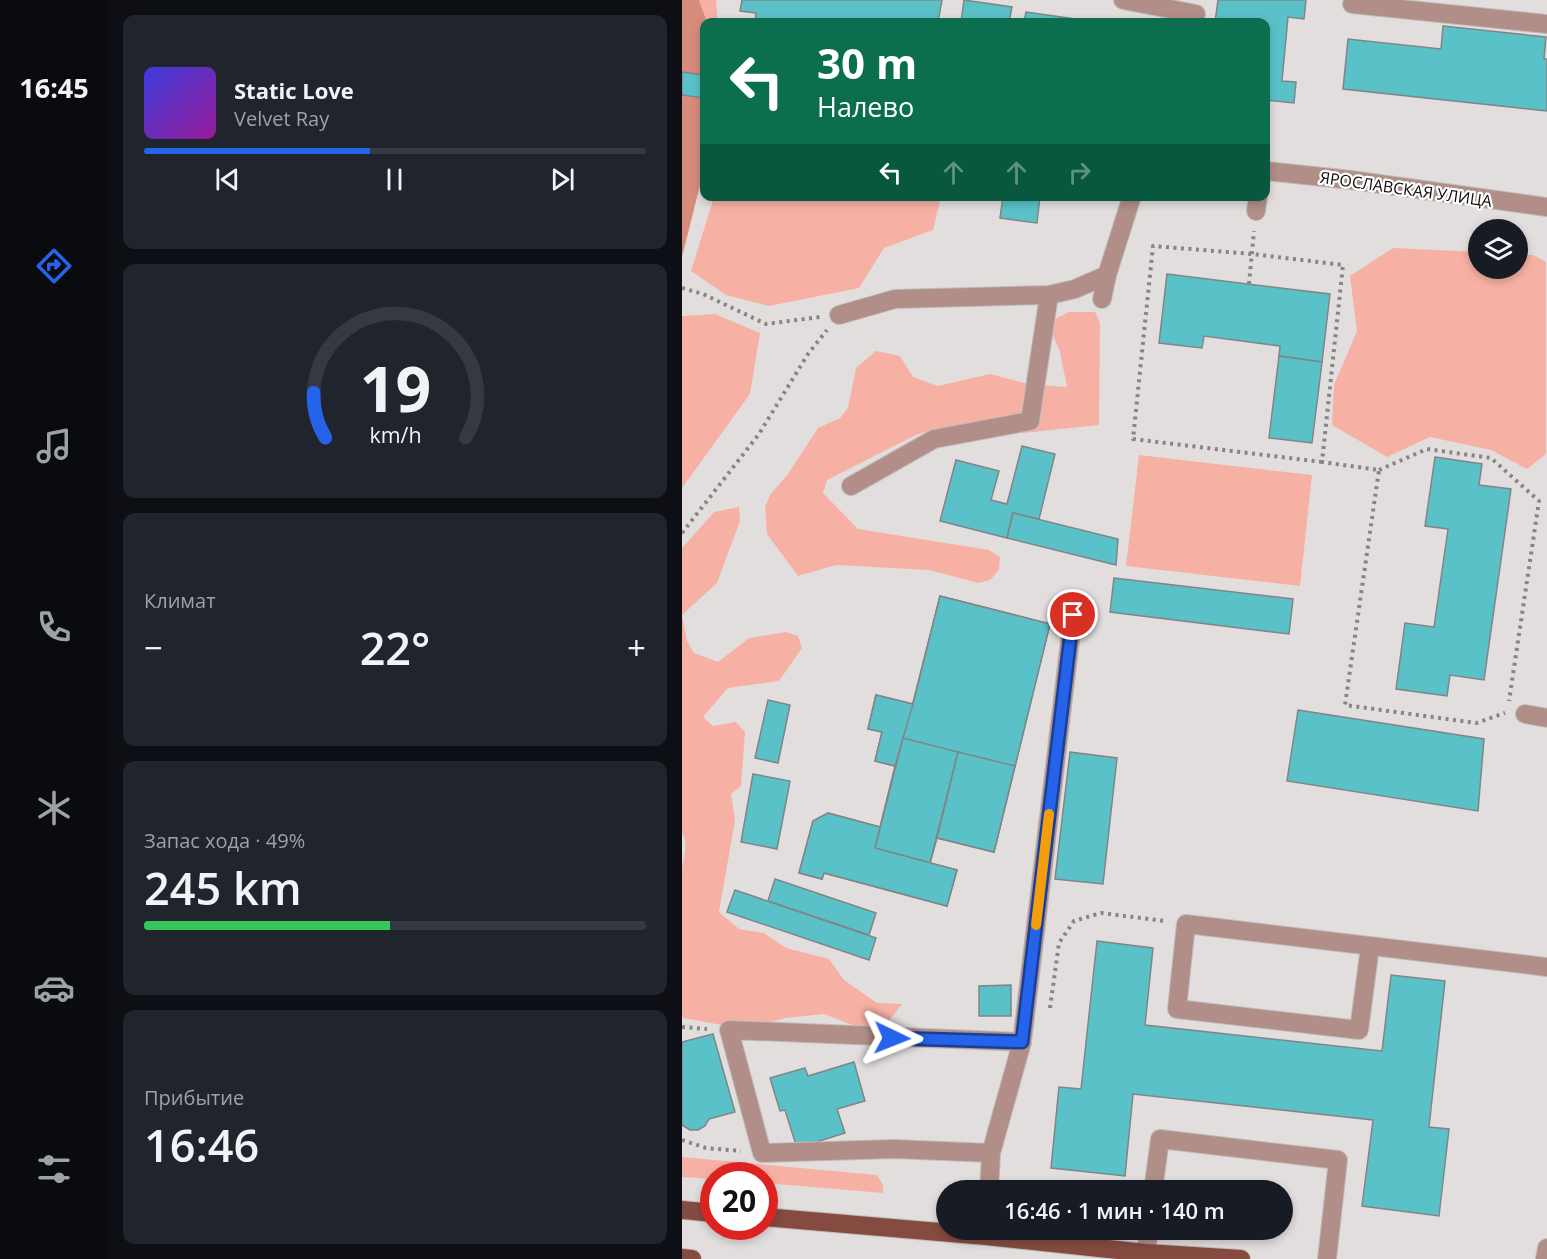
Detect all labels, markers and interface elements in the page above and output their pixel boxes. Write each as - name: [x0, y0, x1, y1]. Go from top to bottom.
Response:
- text: 30 m: [817, 34, 917, 91]
- icon: left: [718, 42, 796, 120]
- text: 16:45: [19, 69, 89, 106]
- text: Static Love: [234, 75, 354, 105]
- text: Налево: [817, 88, 914, 125]
- text: Velvet Ray: [234, 105, 329, 132]
- icon: left: [874, 156, 907, 189]
- icon: ahead: [937, 156, 970, 189]
- icon: ahead: [1000, 156, 1033, 189]
- icon: right: [1063, 156, 1096, 189]
- icon: previous: [211, 163, 244, 196]
- icon: pause: [378, 163, 411, 196]
- icon: next: [546, 163, 579, 196]
- street label: ЯРОСЛАВСКАЯ УЛИЦА: [1319, 166, 1494, 212]
- map controls: [1468, 219, 1528, 279]
- button: layers: [1468, 219, 1528, 279]
- icon: directions: [33, 245, 75, 287]
- text: 19: [359, 345, 431, 430]
- text: km/h: [369, 420, 421, 449]
- icon: music: [33, 425, 75, 467]
- text: Климат: [144, 587, 216, 614]
- pin: [1047, 589, 1098, 640]
- icon: arrive: [1056, 598, 1089, 631]
- icon: phone: [33, 606, 75, 648]
- text: 22°: [360, 617, 430, 678]
- text: −: [144, 625, 163, 670]
- text: +: [627, 625, 646, 670]
- icon: climate: [33, 787, 75, 829]
- text: Запас хода · 49%: [144, 827, 305, 854]
- text: 245 km: [144, 857, 302, 918]
- icon: car: [33, 967, 75, 1009]
- position arrow: [860, 1006, 924, 1070]
- text: Прибытие: [144, 1084, 244, 1111]
- text: 16:46: [144, 1114, 259, 1175]
- icon: filters: [33, 1148, 75, 1190]
- speed limit sign: 20: [700, 1162, 778, 1240]
- text: 16:46 · 1 мин · 140 m: [1004, 1195, 1225, 1225]

